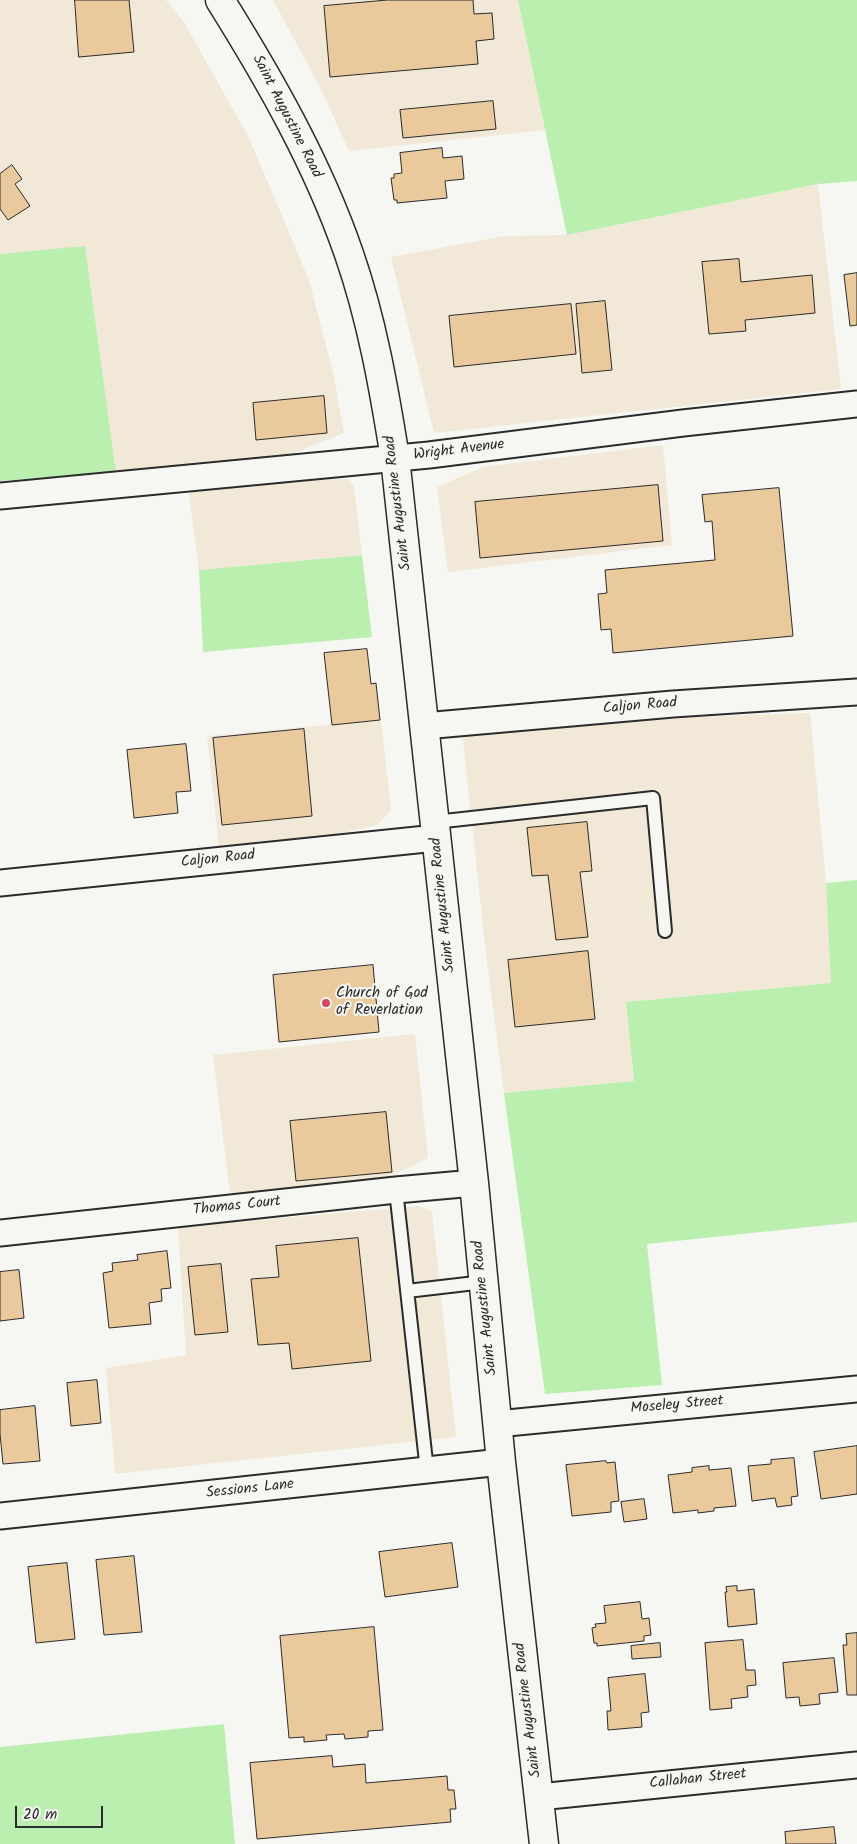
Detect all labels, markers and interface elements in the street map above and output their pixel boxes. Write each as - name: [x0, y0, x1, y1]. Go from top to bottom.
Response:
- street label: Saint Augustine Road: [247, 52, 325, 182]
- street label: Saint Augustine Road: [382, 435, 416, 571]
- street label: Wright Avenue: [413, 436, 505, 466]
- street label: Caljon Road: [602, 695, 678, 719]
- street label: Saint Augustine Road: [428, 837, 460, 973]
- street label: Caljon Road: [180, 847, 256, 873]
- place label: Church of God of Reverlation: [336, 985, 428, 1020]
- marker: Church of God of Reverlation: [320, 997, 332, 1009]
- street label: Thomas Court: [192, 1193, 282, 1221]
- street label: Saint Augustine Road: [470, 1240, 502, 1376]
- street label: Moseley Street: [630, 1393, 724, 1419]
- street label: Sessions Lane: [205, 1476, 295, 1504]
- street label: Saint Augustine Road: [512, 1642, 546, 1778]
- street label: Callahan Street: [649, 1766, 747, 1794]
- scale bar: [18, 1796, 105, 1828]
- text: 20 m: [23, 1803, 57, 1827]

